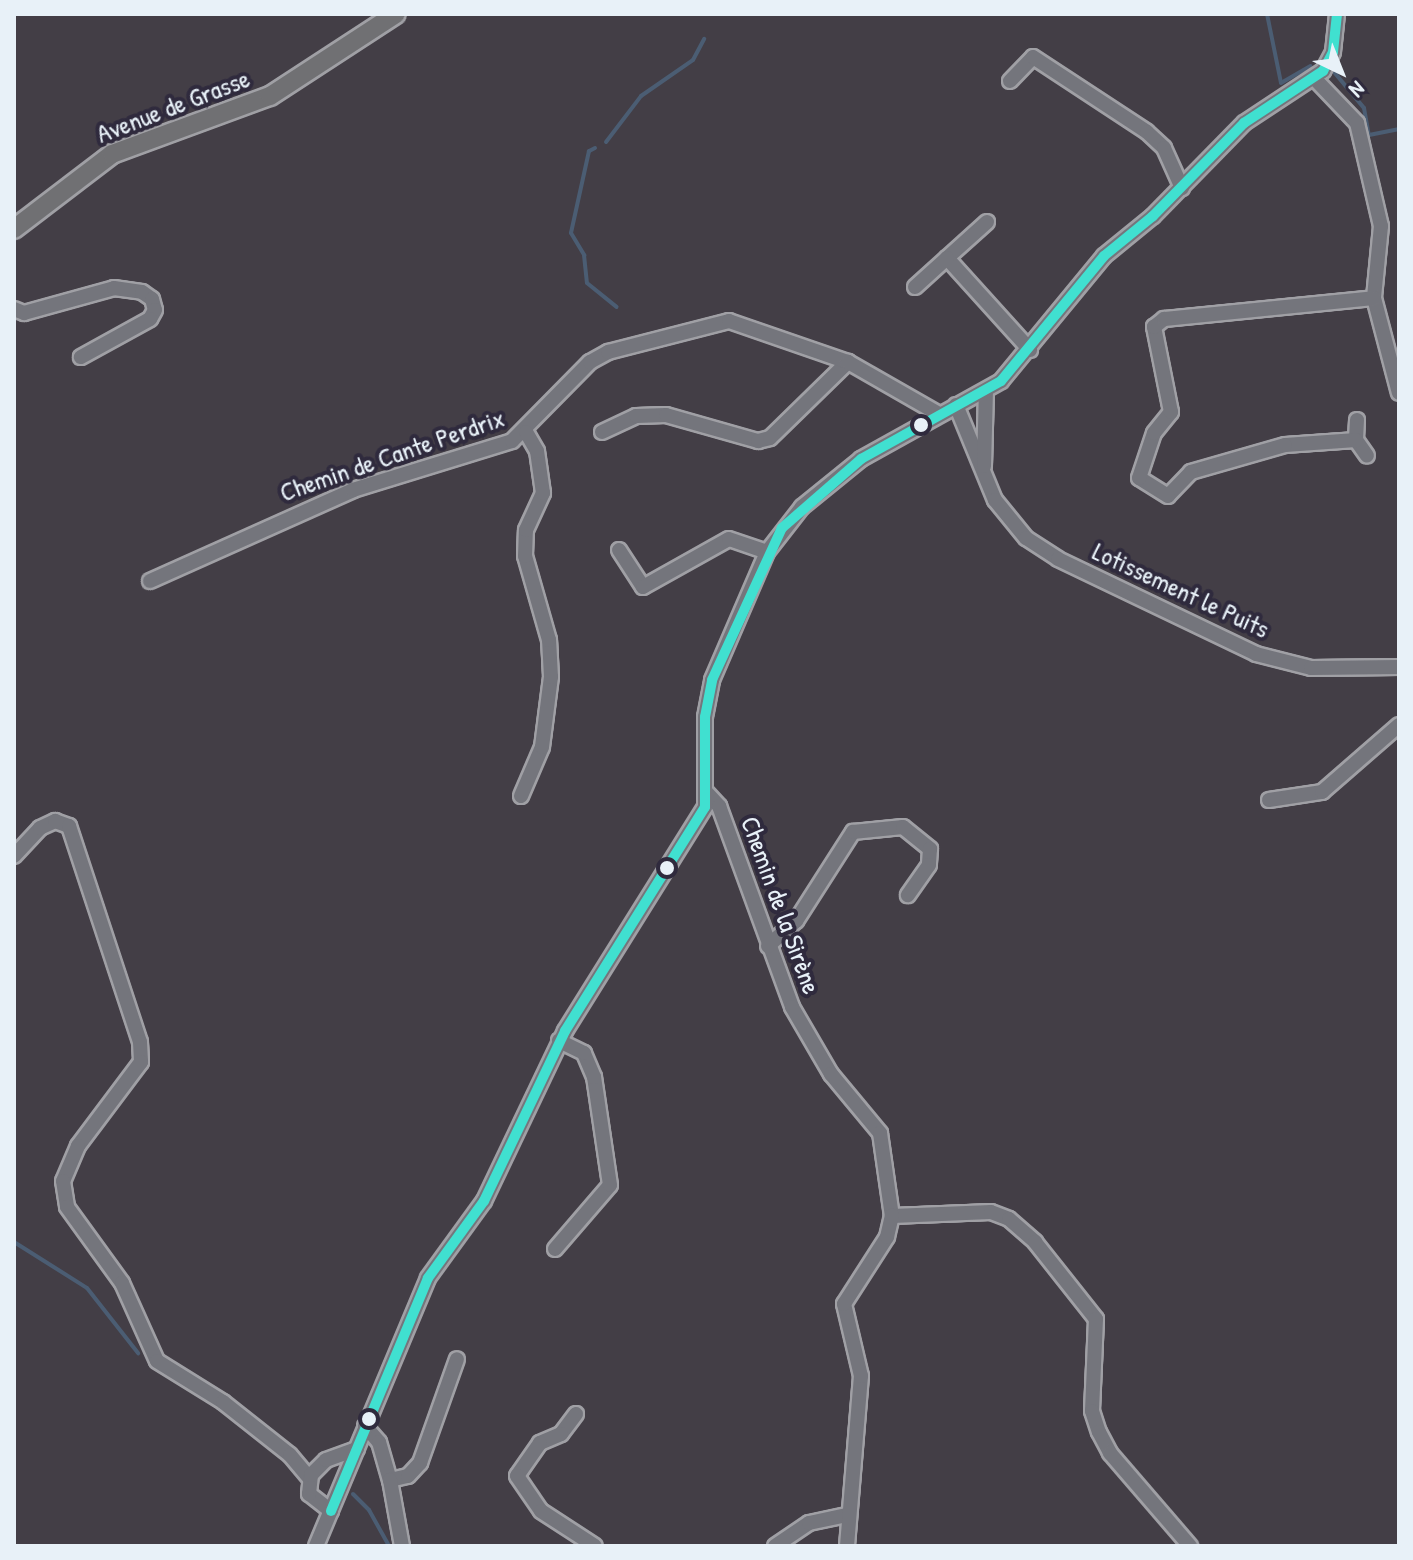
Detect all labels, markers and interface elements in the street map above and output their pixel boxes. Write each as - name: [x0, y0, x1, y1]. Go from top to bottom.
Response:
- north arrow: [1301, 32, 1381, 112]
- street label: Avenue de Grasse: [92, 63, 254, 149]
- text: N: [1343, 75, 1372, 105]
- street label: Chemin de Cante Perdrix: [276, 402, 508, 508]
- unlabelled marker: [913, 417, 929, 433]
- street label: Lotissement le Puits: [1088, 536, 1274, 644]
- street label: Chemin de la Sirène: [734, 812, 828, 998]
- unlabelled marker: [659, 860, 675, 876]
- unlabelled marker: [361, 1411, 377, 1427]

